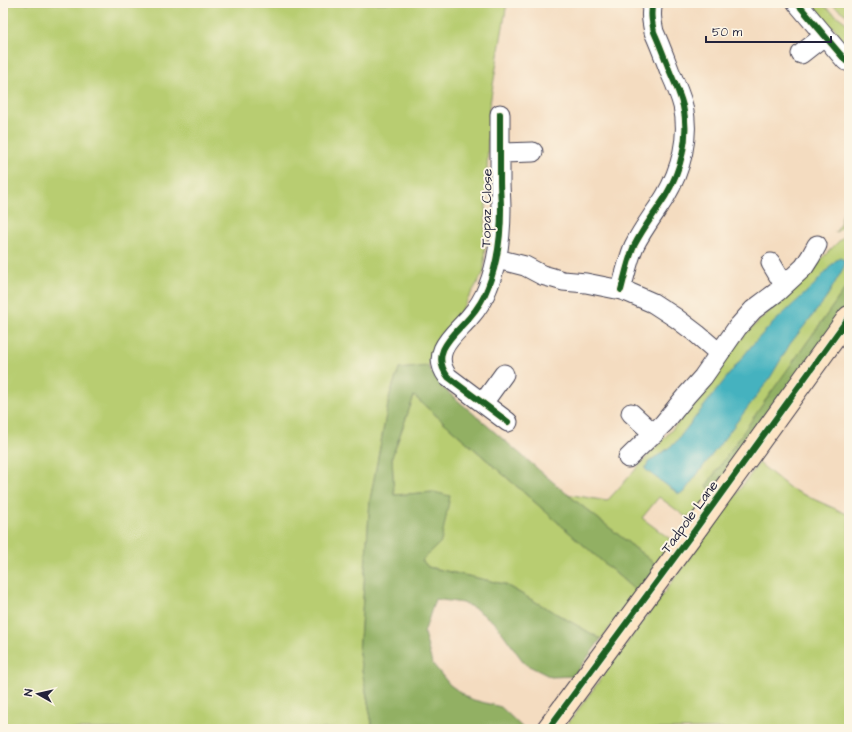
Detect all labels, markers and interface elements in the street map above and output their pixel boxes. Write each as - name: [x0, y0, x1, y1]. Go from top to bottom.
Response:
- scale bar: [706, 18, 831, 44]
- text: 50 m: [712, 24, 743, 41]
- street label: Topaz Close: [476, 168, 498, 247]
- street label: Tadpole Lane: [657, 476, 723, 557]
- north arrow: [18, 674, 58, 714]
- text: N: [21, 688, 37, 697]

